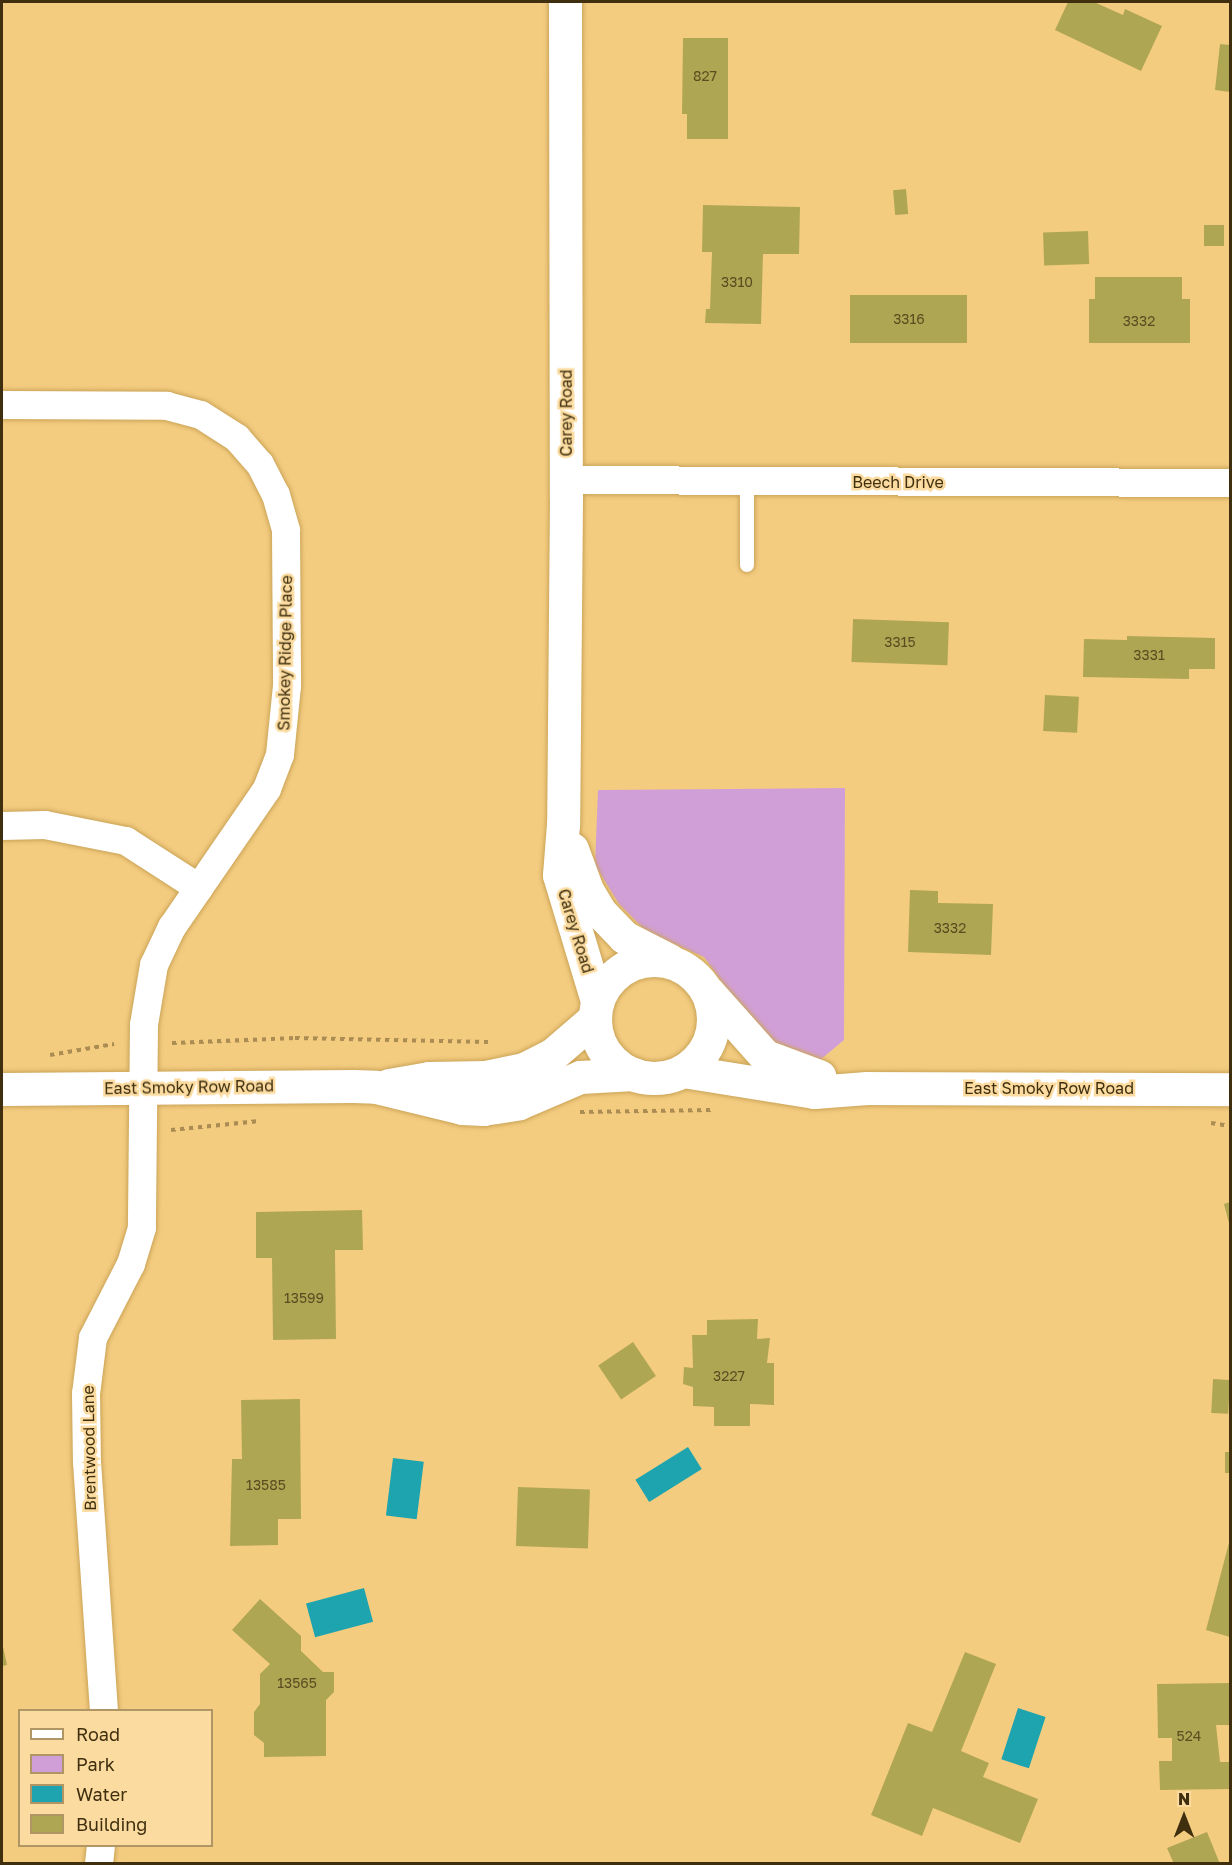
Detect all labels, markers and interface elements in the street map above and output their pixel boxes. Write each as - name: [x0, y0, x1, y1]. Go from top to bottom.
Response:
- house number: 827: [693, 68, 717, 84]
- house number: 3310: [721, 274, 753, 290]
- house number: 3316: [893, 311, 925, 327]
- house number: 3332: [1123, 313, 1155, 329]
- street label: Carey Road: [556, 369, 576, 457]
- street label: Beech Drive: [852, 472, 944, 492]
- street label: Smokey Ridge Place: [274, 575, 296, 731]
- house number: 3315: [884, 634, 916, 650]
- house number: 3331: [1133, 647, 1165, 663]
- street label: Carey Road: [554, 887, 598, 975]
- house number: 3332: [934, 920, 966, 936]
- street label: East Smoky Row Road: [104, 1076, 274, 1098]
- street label: East Smoky Row Road: [964, 1078, 1134, 1098]
- house number: 13599: [284, 1290, 324, 1306]
- house number: 3227: [713, 1368, 745, 1384]
- street label: Brentwood Lane: [78, 1385, 100, 1511]
- house number: 13585: [246, 1477, 286, 1493]
- house number: 13565: [277, 1675, 317, 1691]
- legend: [18, 1709, 213, 1847]
- text: Road: [76, 1723, 120, 1745]
- house number: 524: [1177, 1728, 1201, 1744]
- text: Park: [76, 1753, 115, 1775]
- text: Water: [76, 1783, 127, 1805]
- north arrow: [1154, 1787, 1214, 1847]
- text: N: [1178, 1789, 1190, 1809]
- text: Building: [76, 1813, 147, 1835]

